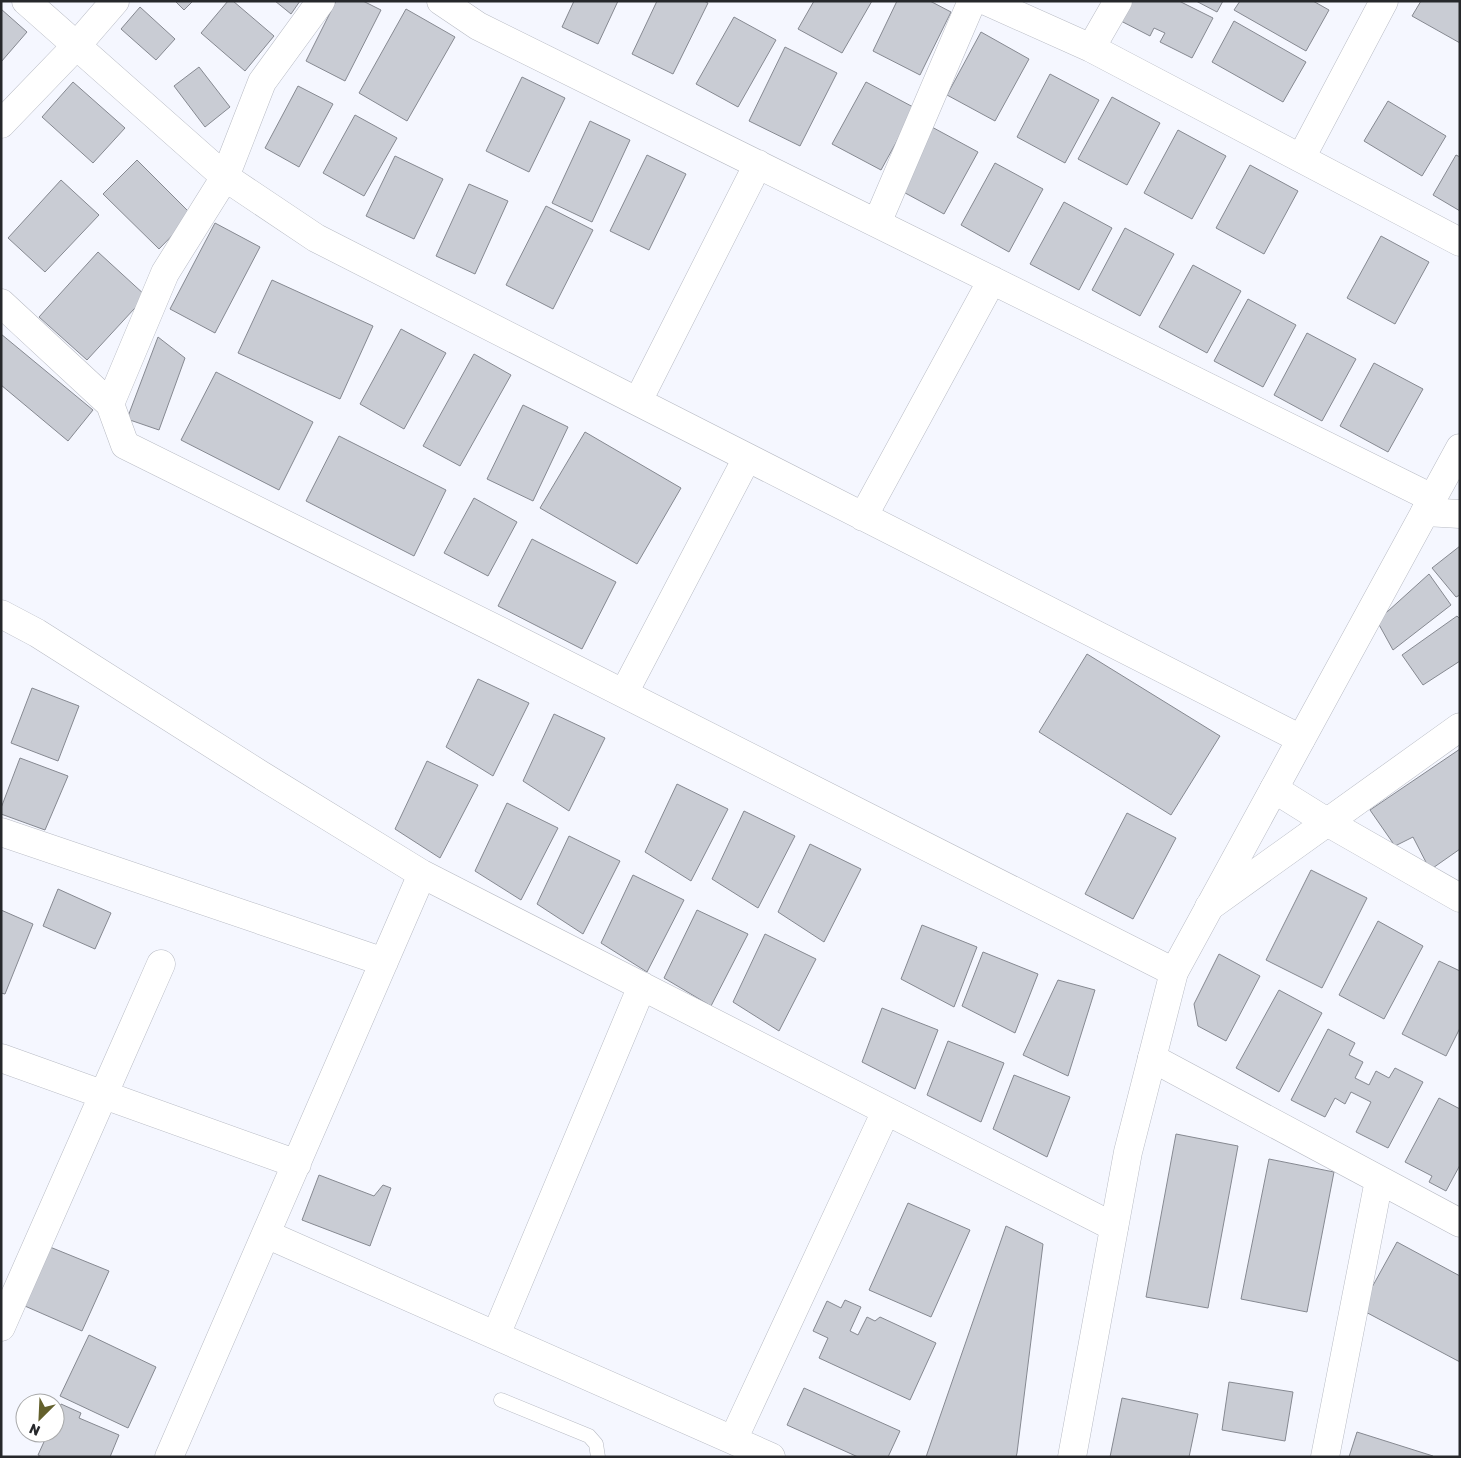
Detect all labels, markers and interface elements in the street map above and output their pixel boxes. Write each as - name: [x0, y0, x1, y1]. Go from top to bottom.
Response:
- north arrow: [15, 1393, 65, 1443]
- text: N: [27, 1420, 43, 1439]

